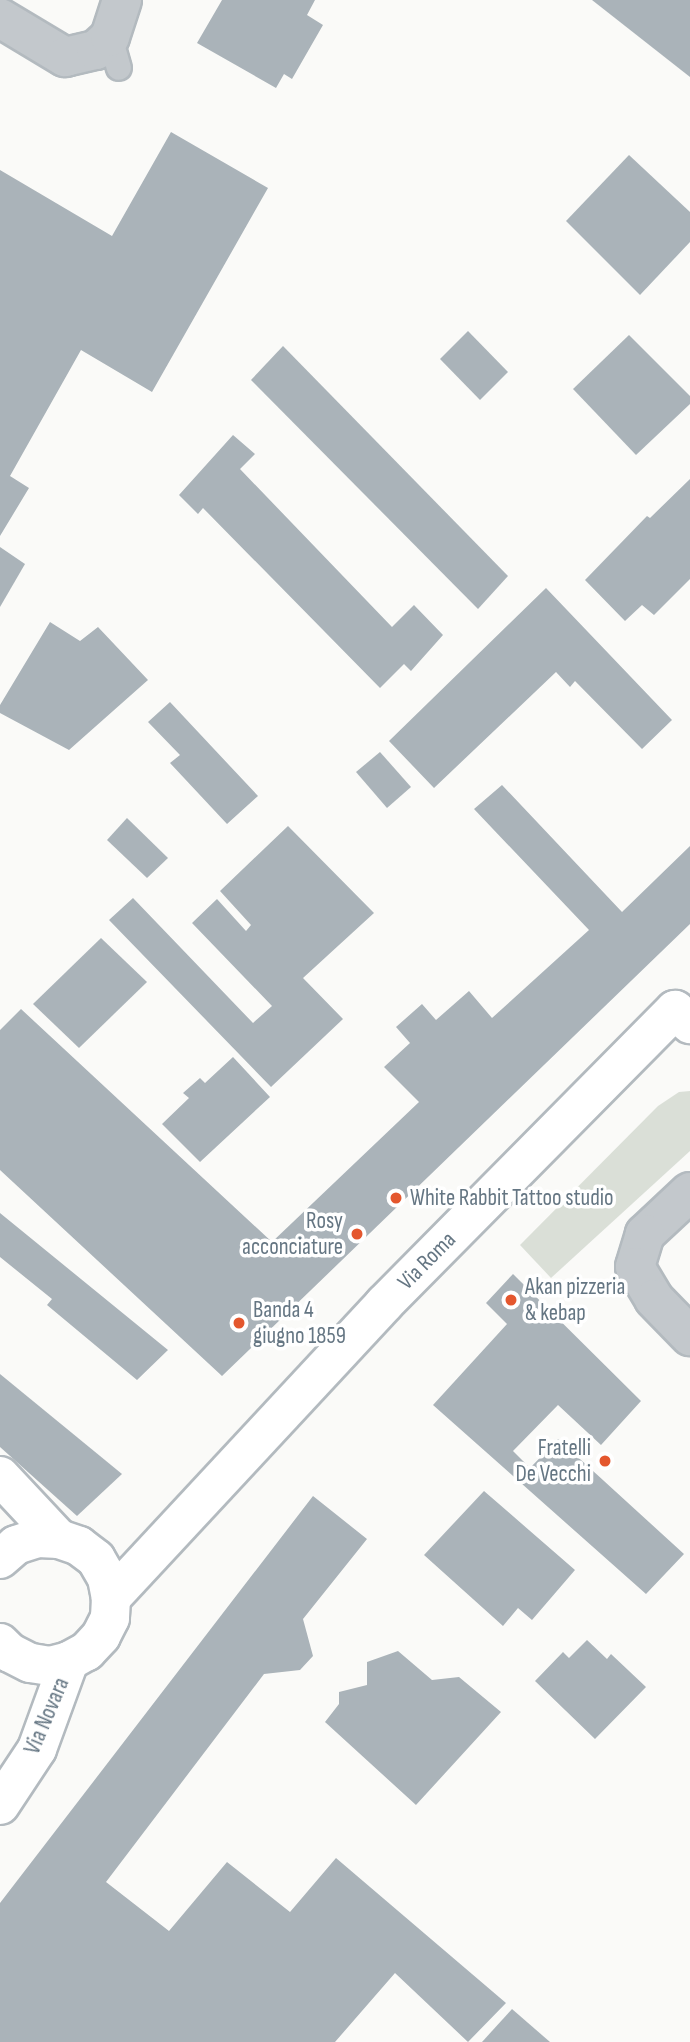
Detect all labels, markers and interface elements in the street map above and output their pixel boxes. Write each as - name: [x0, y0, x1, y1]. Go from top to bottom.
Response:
- place label: White Rabbit Tattoo studio: [410, 1184, 614, 1212]
- marker: White Rabbit Tattoo studio: [388, 1190, 404, 1206]
- place label: Rosy acconciature: [242, 1207, 343, 1261]
- marker: Rosy acconciature: [349, 1226, 365, 1242]
- street label: Via Roma: [392, 1226, 462, 1296]
- place label: Akan pizzeria & kebap: [525, 1273, 625, 1327]
- marker: Akan pizzeria & kebap: [503, 1292, 519, 1308]
- place label: Banda 4 giugno 1859: [253, 1296, 346, 1350]
- marker: Banda 4 giugno 1859: [231, 1315, 247, 1331]
- place label: Fratelli De Vecchi: [515, 1434, 591, 1488]
- marker: Fratelli De Vecchi: [597, 1453, 613, 1469]
- street label: Via Novara: [19, 1673, 75, 1759]

